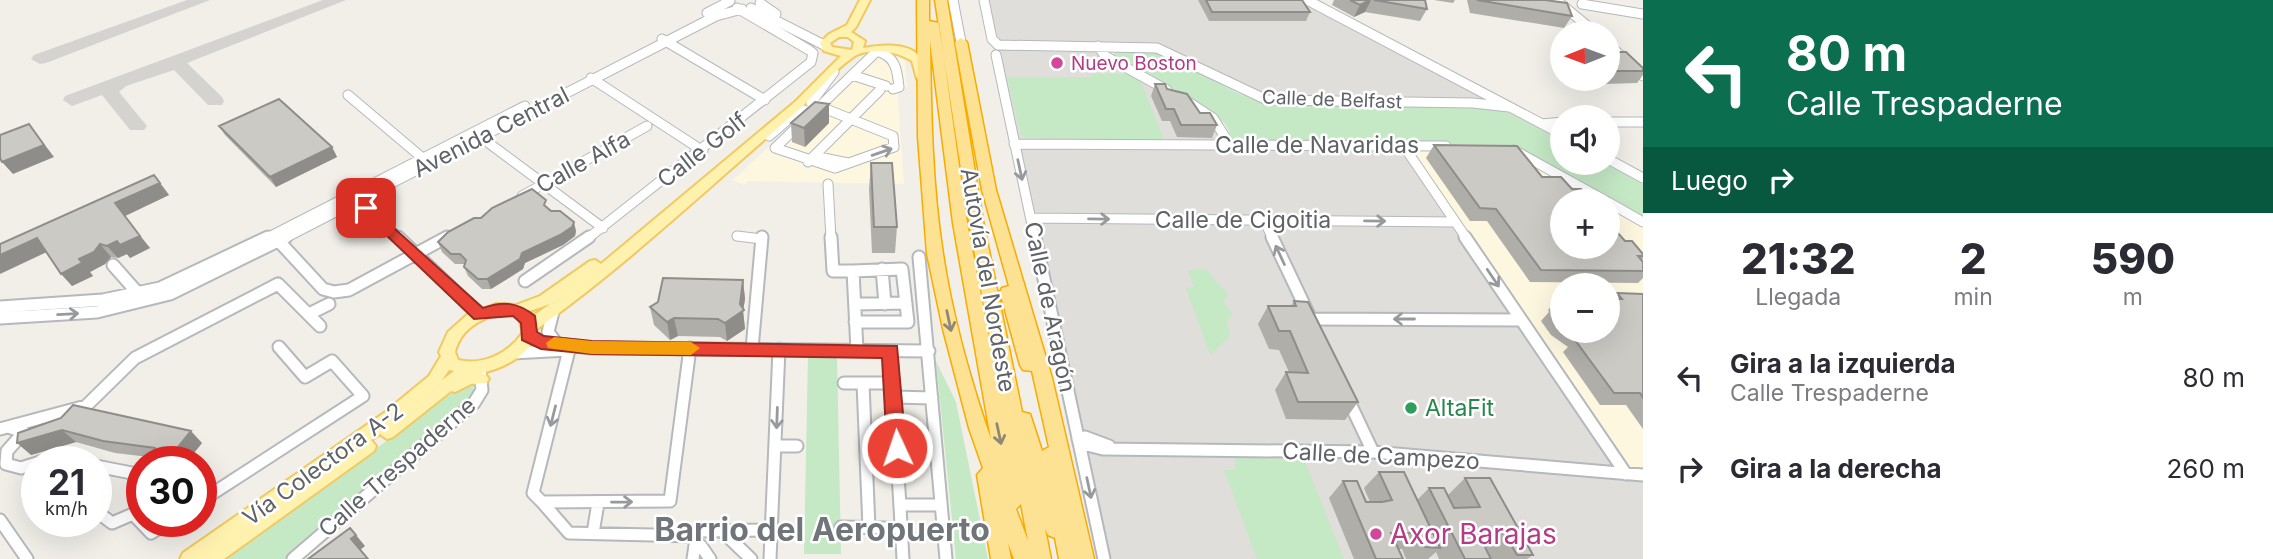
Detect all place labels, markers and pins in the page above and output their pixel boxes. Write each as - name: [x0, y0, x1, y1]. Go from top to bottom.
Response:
- place label: Nuevo Boston: [1071, 52, 1197, 75]
- marker: Nuevo Boston: [1049, 55, 1065, 71]
- pin: [336, 178, 396, 238]
- place label: AltaFit: [1425, 394, 1494, 422]
- marker: AltaFit: [1403, 400, 1419, 416]
- place label: Axor Barajas: [1390, 517, 1557, 551]
- marker: Axor Barajas: [1368, 526, 1384, 542]

